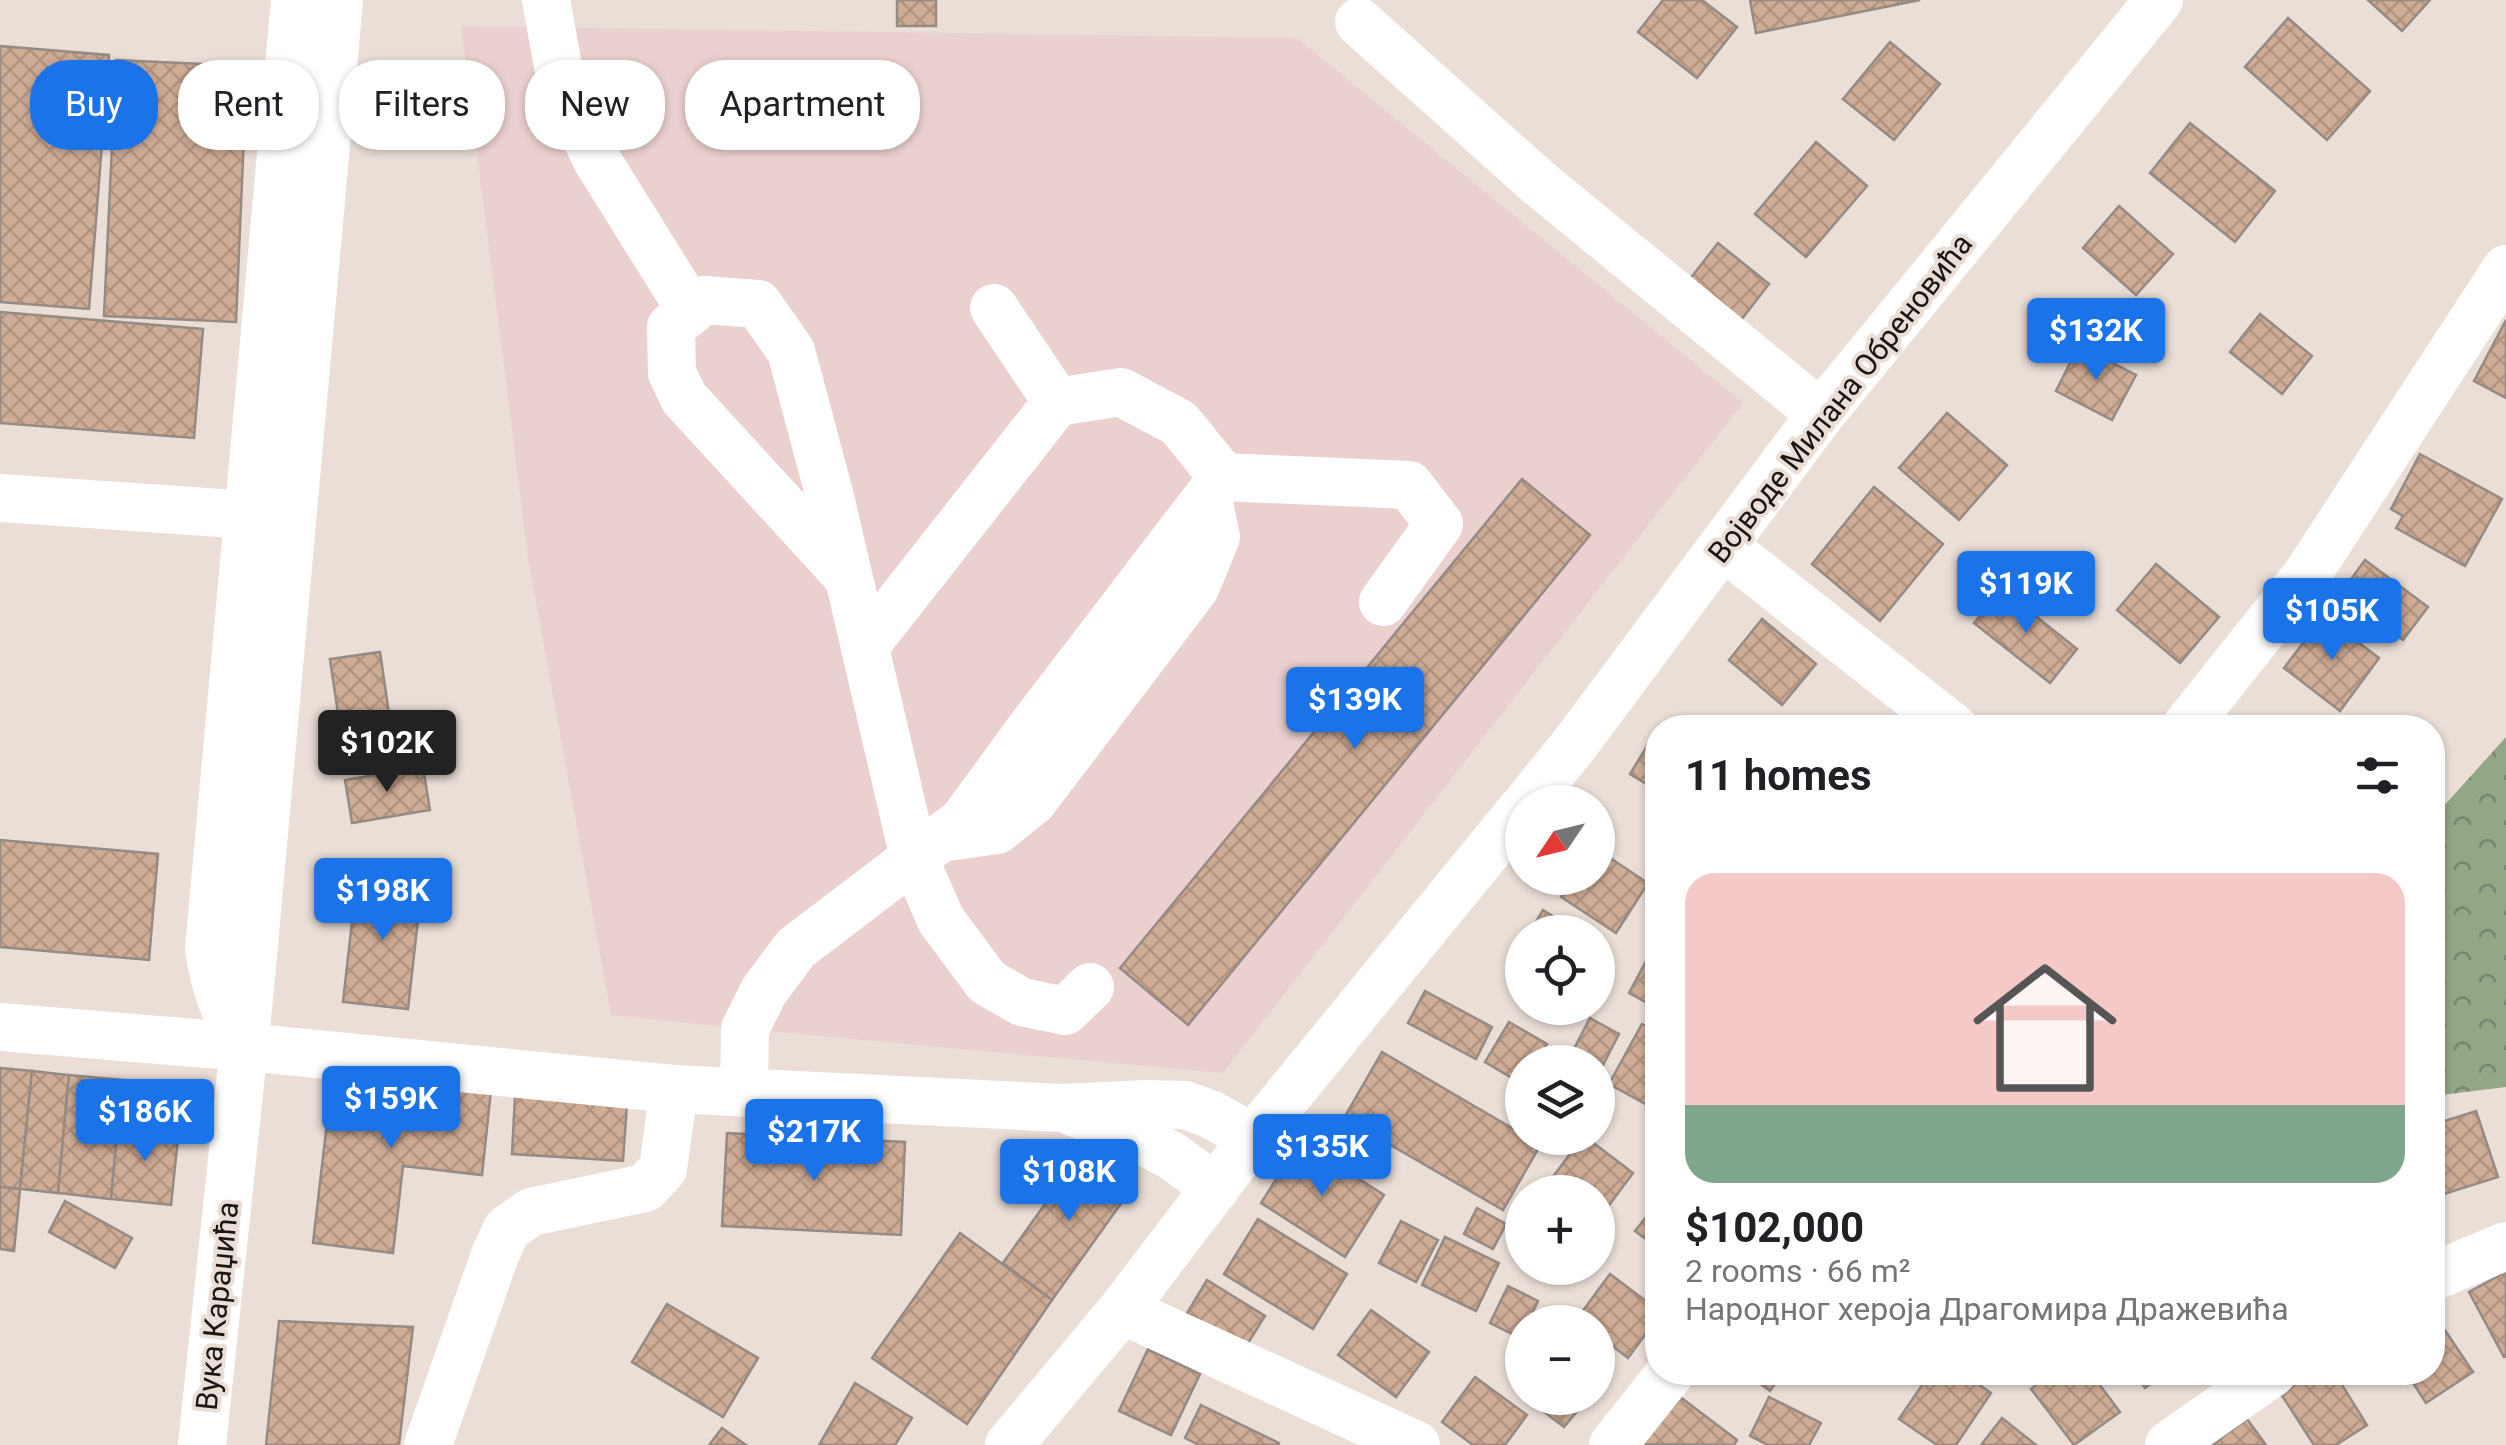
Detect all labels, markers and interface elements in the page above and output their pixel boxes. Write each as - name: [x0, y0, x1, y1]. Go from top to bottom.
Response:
- chip: Buy: [30, 60, 158, 150]
- chip: Rent: [178, 60, 319, 150]
- chip: Filters: [339, 60, 505, 150]
- chip: New: [525, 60, 665, 150]
- chip: Apartment: [685, 60, 920, 150]
- street label: Војводе Милана Обреновића: [1701, 227, 1979, 569]
- pin: $132K: [2026, 298, 2166, 383]
- text: $132K: [2049, 311, 2143, 349]
- pin: $119K: [1956, 551, 2096, 636]
- text: $119K: [1979, 564, 2073, 602]
- pin: $105K: [2262, 578, 2402, 663]
- text: $105K: [2285, 591, 2379, 629]
- pin: $139K: [1285, 667, 1425, 752]
- text: $139K: [1308, 680, 1402, 718]
- pin: $102K: [317, 710, 457, 795]
- text: $102K: [340, 723, 434, 761]
- icon: filters: [2350, 748, 2405, 803]
- text: 11 homes: [1685, 751, 1872, 800]
- north arrow: [1505, 785, 1615, 895]
- map controls: [1505, 785, 1615, 1415]
- pin: $198K: [313, 858, 453, 943]
- text: $198K: [336, 871, 430, 909]
- button: locate: [1505, 915, 1615, 1025]
- icon: home: [1955, 938, 2135, 1118]
- button: layers: [1505, 1045, 1615, 1155]
- pin: $159K: [321, 1066, 461, 1151]
- pin: $186K: [75, 1079, 215, 1164]
- text: $159K: [344, 1079, 438, 1117]
- text: $186K: [98, 1092, 192, 1130]
- pin: $217K: [744, 1099, 884, 1184]
- text: $217K: [767, 1112, 861, 1150]
- pin: $135K: [1252, 1114, 1392, 1199]
- text: $135K: [1275, 1127, 1369, 1165]
- pin: $108K: [999, 1139, 1139, 1224]
- text: $108K: [1022, 1152, 1116, 1190]
- button: +: [1505, 1175, 1615, 1285]
- street label: Вука Караџића: [189, 1200, 245, 1412]
- text: $102,000: [1685, 1203, 1864, 1252]
- text: 2 rooms · 66 m²: [1685, 1252, 1910, 1290]
- text: Народног хероја Драгомира Дражевића: [1685, 1290, 2289, 1328]
- button: −: [1505, 1305, 1615, 1415]

